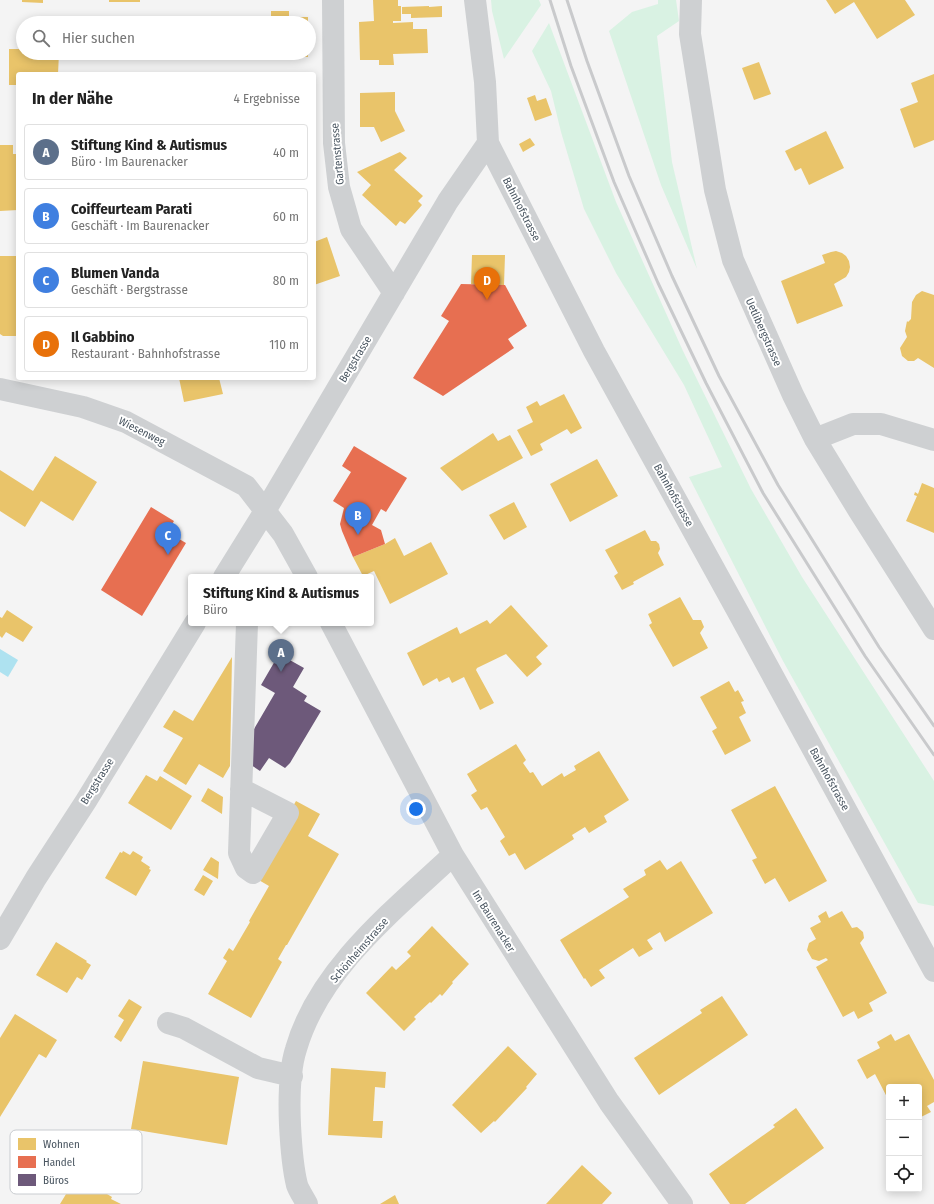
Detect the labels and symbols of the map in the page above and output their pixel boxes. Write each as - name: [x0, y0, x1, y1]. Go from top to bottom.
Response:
- street label: Gartenstrasse: [328, 122, 347, 185]
- street label: Bahnhofstrasse: [500, 175, 543, 243]
- pin: D: [474, 267, 500, 300]
- street label: Uetlibergstrasse: [743, 296, 784, 368]
- street label: Bergstrasse: [336, 334, 374, 385]
- street label: Wiesenweg: [116, 414, 168, 449]
- street label: Bahnhofstrasse: [651, 462, 696, 529]
- pin: B: [345, 502, 371, 535]
- pin: C: [155, 522, 181, 555]
- pin: A: [268, 639, 294, 672]
- street label: Bahnhofstrasse: [807, 746, 852, 813]
- street label: Bergstrasse: [78, 756, 117, 807]
- your location: [406, 799, 426, 819]
- street label: Im Baurenacker: [469, 888, 518, 955]
- street label: Schönheimstrasse: [328, 915, 391, 985]
- legend: [10, 1130, 142, 1194]
- text: Wohnen: [43, 1138, 80, 1151]
- text: Handel: [43, 1156, 75, 1169]
- text: Büros: [43, 1174, 69, 1187]

